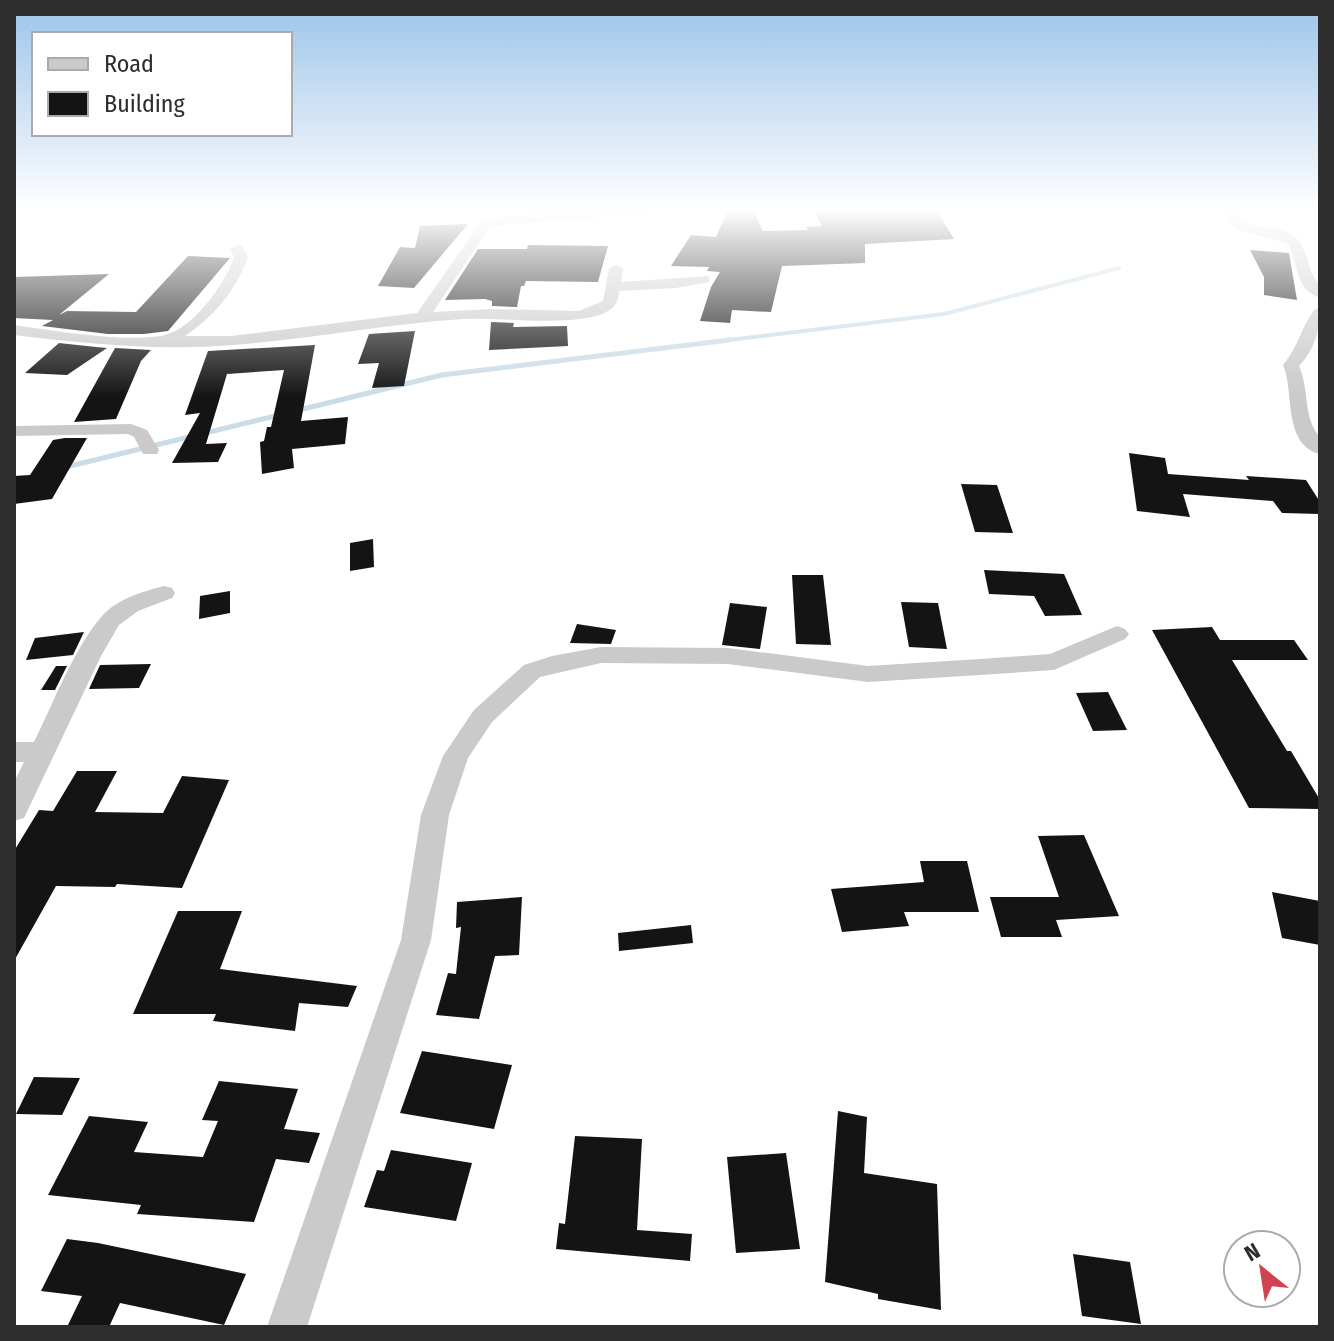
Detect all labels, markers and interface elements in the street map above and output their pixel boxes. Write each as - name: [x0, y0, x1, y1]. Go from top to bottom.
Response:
- legend: [32, 32, 292, 136]
- text: Road: [104, 50, 154, 78]
- text: Building: [104, 90, 186, 118]
- north arrow: [1222, 1229, 1302, 1309]
- text: N: [1240, 1237, 1265, 1267]

